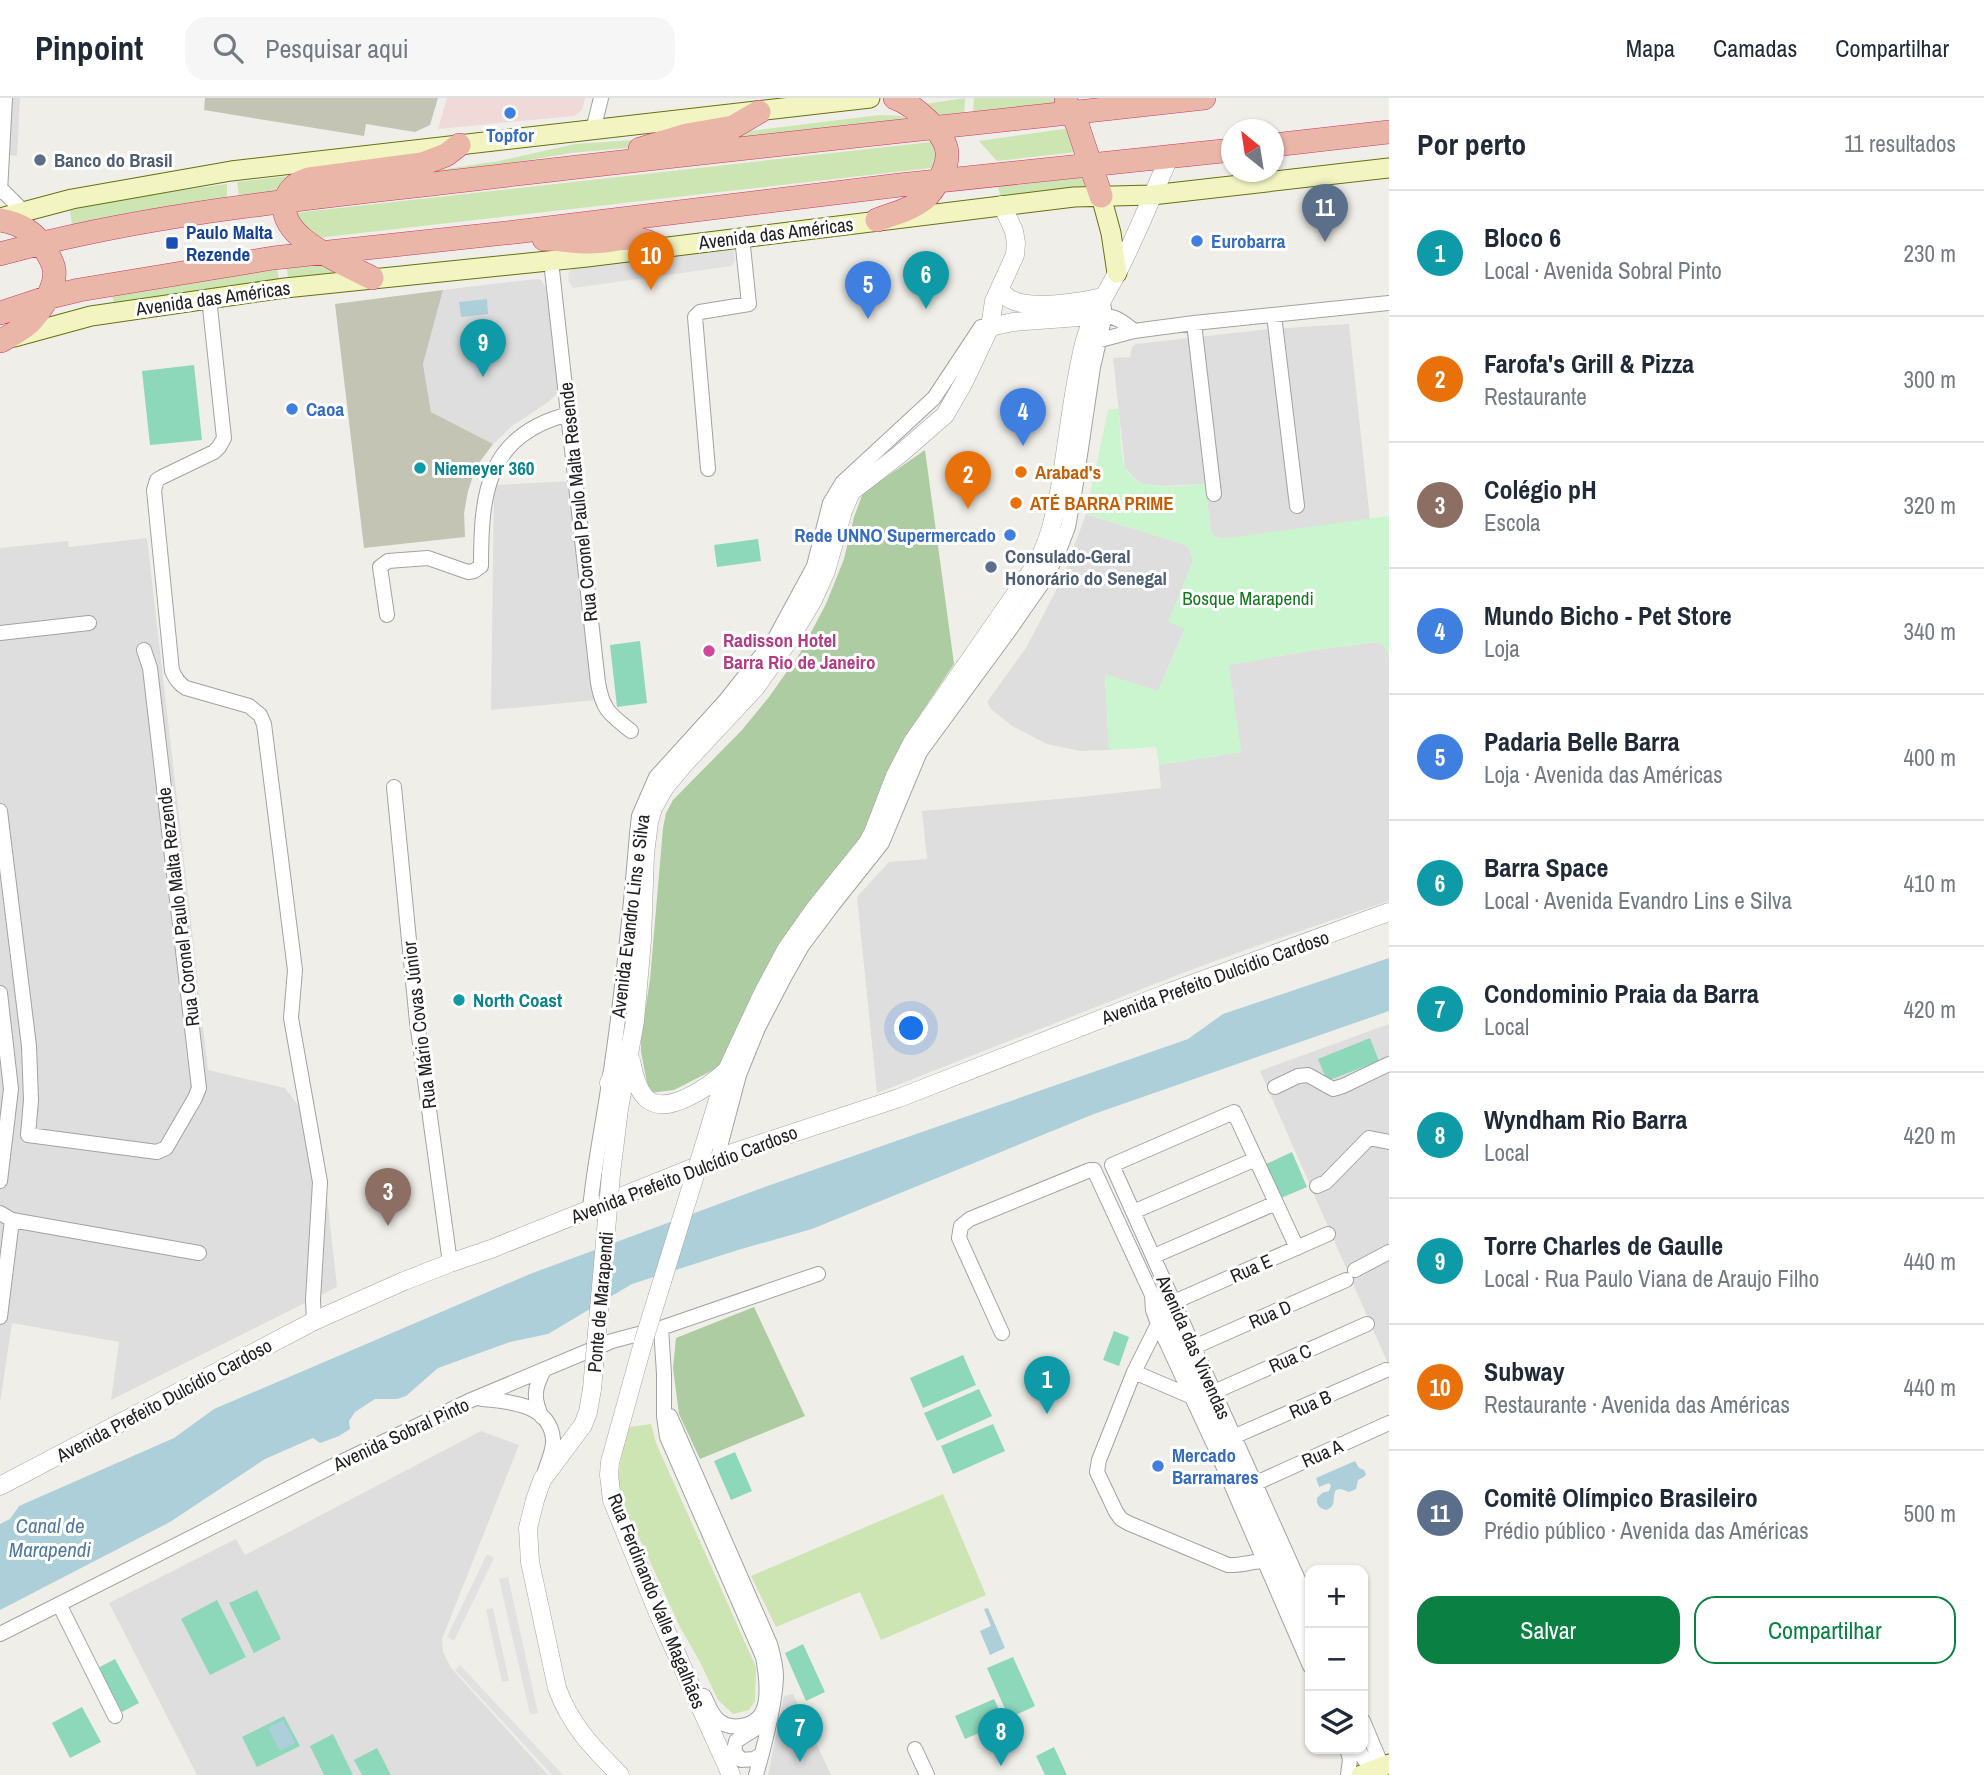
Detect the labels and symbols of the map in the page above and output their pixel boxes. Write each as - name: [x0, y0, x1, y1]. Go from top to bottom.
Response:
- marker: Topfor: [502, 105, 518, 121]
- north arrow: [1221, 119, 1284, 182]
- place label: Topfor: [486, 122, 534, 148]
- place label: Banco do Brasil: [54, 147, 173, 173]
- marker: Banco do Brasil: [32, 152, 48, 168]
- pin: 11: [1302, 184, 1348, 242]
- street label: Avenida das Américas: [696, 211, 855, 256]
- place label: Paulo Malta Rezende: [186, 219, 273, 267]
- place label: Eurobarra: [1211, 228, 1286, 254]
- pin: 10: [628, 232, 674, 290]
- marker: Eurobarra: [1189, 233, 1205, 249]
- marker: Paulo Malta Rezende: [164, 235, 180, 251]
- pin: 6: [903, 251, 949, 309]
- pin: 5: [845, 261, 891, 319]
- street label: Avenida das Américas: [133, 274, 292, 322]
- pin: 9: [460, 319, 506, 377]
- street label: Rua Coronel Paulo Malta Resende: [552, 381, 604, 623]
- pin: 4: [1000, 388, 1046, 446]
- place label: Caoa: [306, 396, 344, 422]
- marker: Caoa: [284, 401, 300, 417]
- pin: 2: [945, 451, 991, 509]
- place label: Niemeyer 360: [434, 455, 535, 481]
- place label: Arabad's: [1035, 459, 1101, 485]
- marker: Niemeyer 360: [412, 460, 428, 476]
- marker: Arabad's: [1013, 464, 1029, 480]
- place label: ATÉ BARRA PRIME: [1030, 490, 1174, 516]
- marker: ATÉ BARRA PRIME: [1008, 495, 1024, 511]
- place label: Rede UNNO Supermercado: [794, 522, 996, 548]
- marker: Rede UNNO Supermercado: [1002, 527, 1018, 543]
- place label: Consulado-Geral Honorário do Senegal: [1005, 543, 1167, 591]
- marker: Consulado-Geral Honorário do Senegal: [983, 559, 999, 575]
- park label: Bosque Marapendi: [1182, 585, 1314, 611]
- place label: Radisson Hotel Barra Rio de Janeiro: [723, 627, 875, 675]
- marker: Radisson Hotel Barra Rio de Janeiro: [701, 643, 717, 659]
- street label: Rua Coronel Paulo Malta Rezende: [150, 786, 206, 1028]
- street label: Avenida Evandro Lins e Silva: [604, 812, 655, 1020]
- street label: Avenida Prefeito Dulcídio Cardoso: [1097, 924, 1332, 1031]
- street label: Rua Mário Covas Júnior: [396, 939, 442, 1110]
- place label: North Coast: [473, 987, 562, 1013]
- marker: North Coast: [451, 992, 467, 1008]
- your location: [894, 1011, 928, 1045]
- street label: Avenida Prefeito Dulcídio Cardoso: [566, 1119, 801, 1230]
- pin: 3: [365, 1168, 411, 1226]
- street label: Ponte de Marapendi: [581, 1231, 619, 1373]
- street label: Rua E: [1226, 1247, 1276, 1289]
- street label: Avenida das Vivendas: [1150, 1270, 1238, 1423]
- street label: Rua D: [1245, 1293, 1295, 1335]
- street label: Avenida Prefeito Dulcídio Cardoso: [51, 1332, 276, 1468]
- street label: Rua C: [1265, 1337, 1315, 1379]
- pin: 1: [1024, 1356, 1070, 1414]
- street label: Rua B: [1285, 1383, 1335, 1425]
- street label: Avenida Sobral Pinto: [328, 1391, 473, 1477]
- street label: Rua A: [1297, 1432, 1347, 1474]
- place label: Mercado Barramares: [1172, 1442, 1259, 1490]
- marker: Mercado Barramares: [1150, 1458, 1166, 1474]
- street label: Rua Ferdinando Valle Magalhães: [602, 1489, 712, 1713]
- water label: Canal de Marapendi: [9, 1511, 91, 1564]
- pin: 7: [777, 1704, 823, 1762]
- pin: 8: [978, 1708, 1024, 1766]

